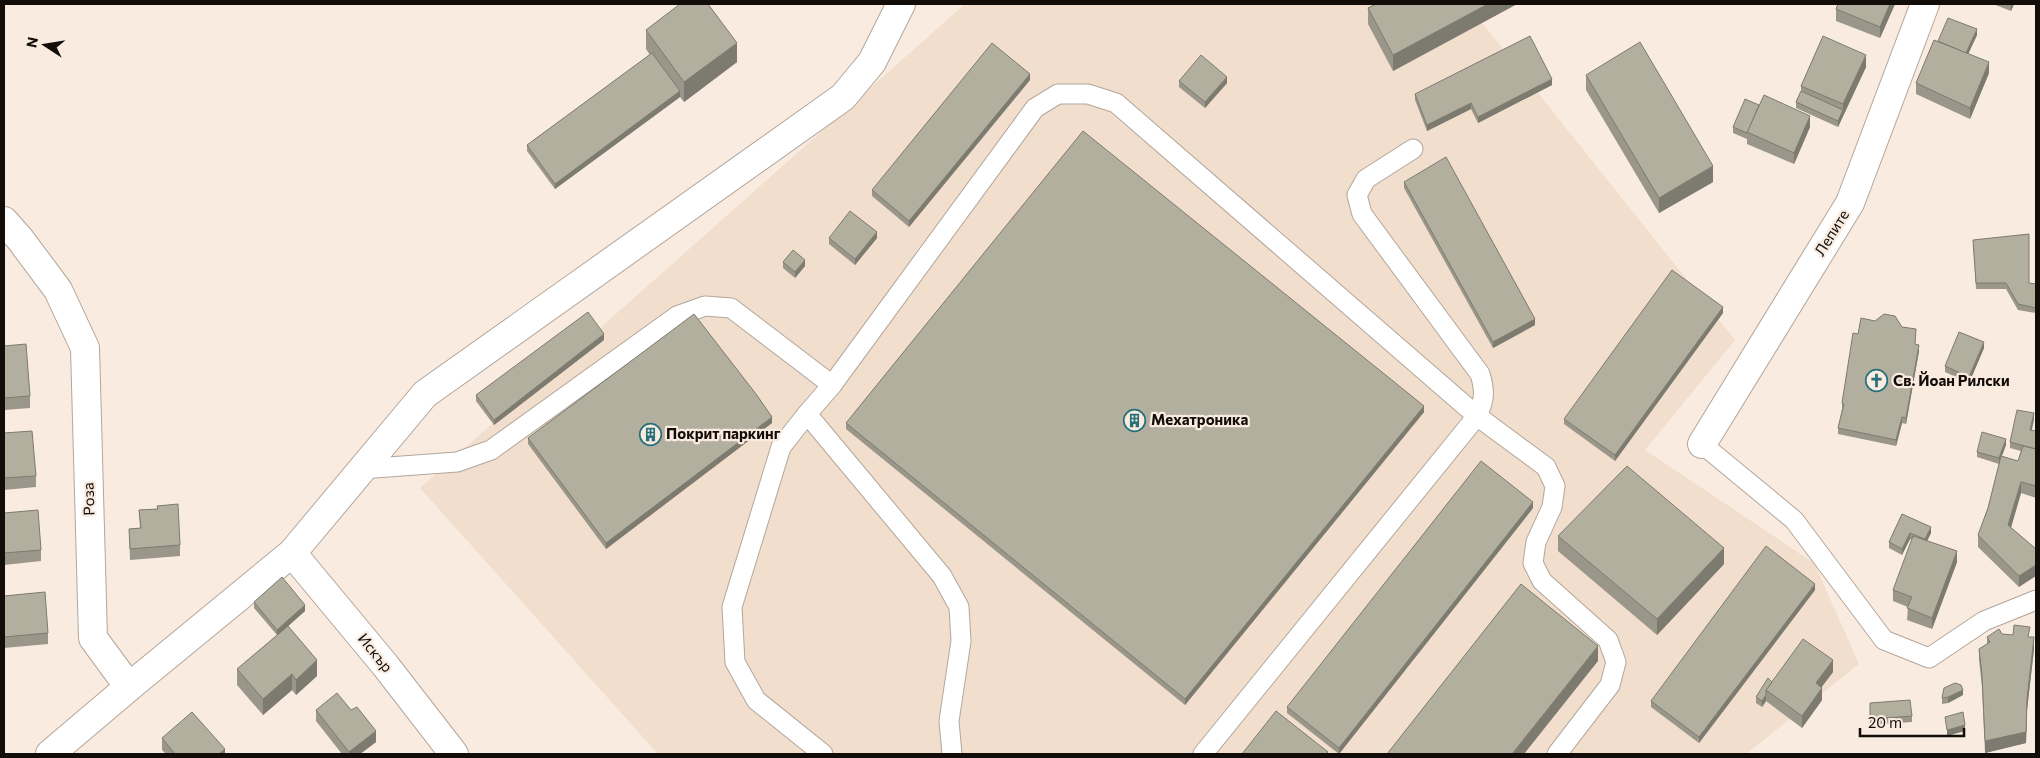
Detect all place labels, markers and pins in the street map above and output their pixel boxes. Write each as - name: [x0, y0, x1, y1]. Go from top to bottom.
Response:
- church icon: Св. Йоан Рилски: [1865, 369, 1889, 393]
- place label: Св. Йоан Рилски: [1893, 371, 2010, 389]
- building icon: Мехатроника: [1123, 408, 1147, 432]
- place label: Мехатроника: [1151, 410, 1249, 428]
- building icon: Покрит паркинг: [638, 422, 662, 446]
- place label: Покрит паркинг: [666, 424, 781, 442]

